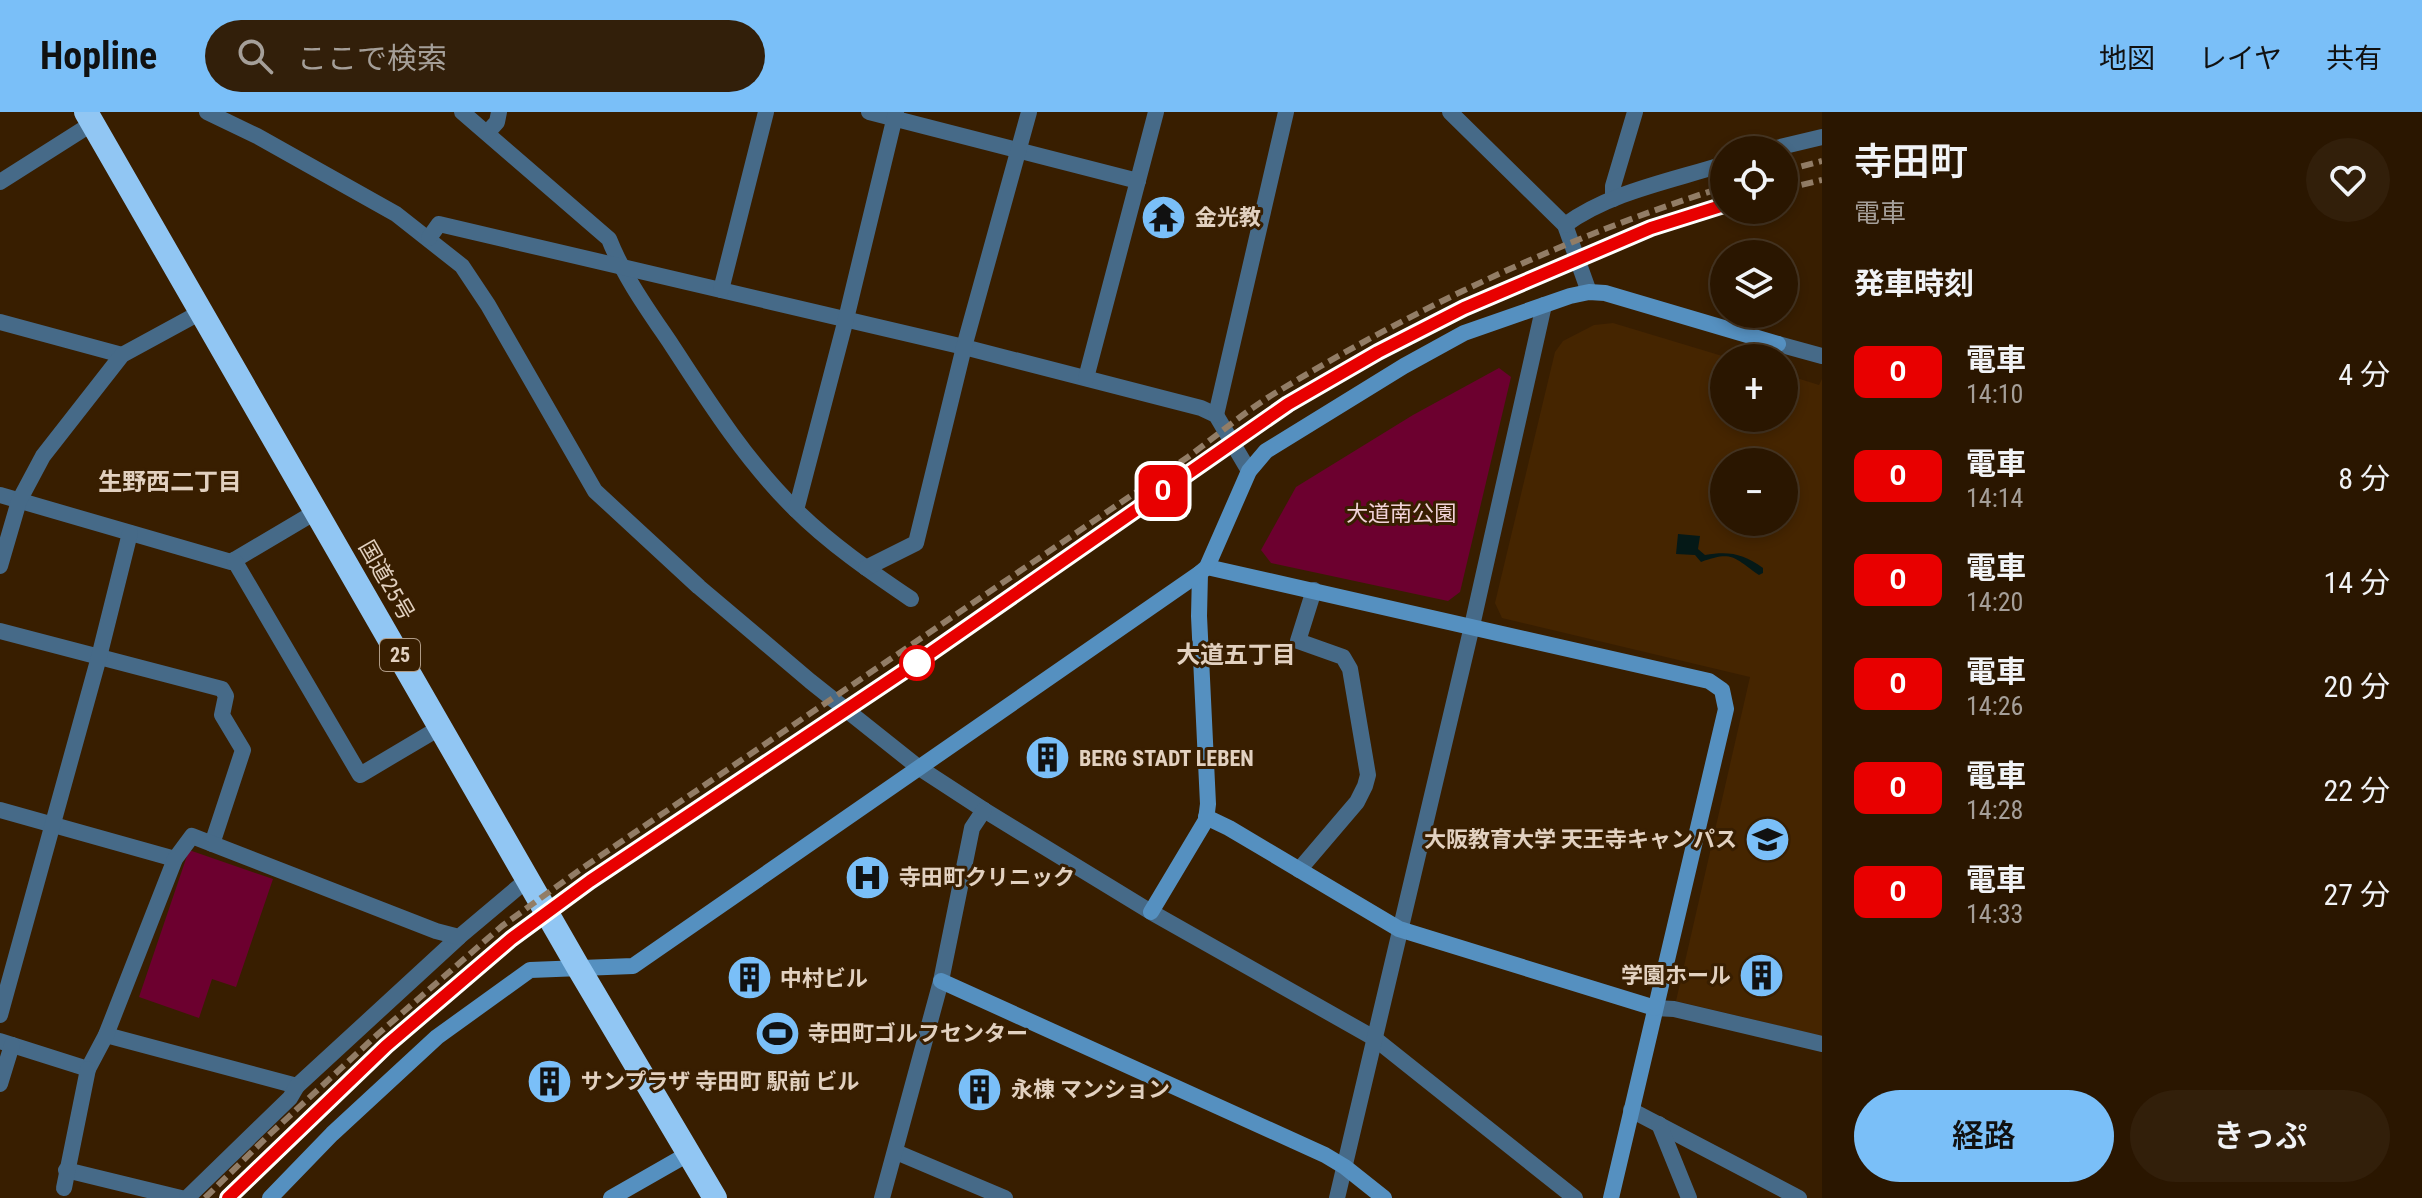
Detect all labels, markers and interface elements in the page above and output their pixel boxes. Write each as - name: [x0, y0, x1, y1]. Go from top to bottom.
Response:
- search box: [205, 20, 765, 92]
- text: Hopline: [40, 34, 157, 78]
- icon: search: [233, 34, 277, 78]
- text: ここで検索: [297, 41, 447, 76]
- text: 地図: [2099, 42, 2155, 75]
- text: レイヤ: [2199, 42, 2282, 75]
- text: 共有: [2326, 42, 2382, 75]
- map controls: [1710, 136, 1798, 536]
- button: locate: [1710, 136, 1798, 224]
- button: heart: [2306, 138, 2390, 222]
- text: 寺田町: [1854, 140, 1968, 184]
- temple icon: 金光教: [1140, 193, 1188, 241]
- text: 電車: [1854, 198, 1906, 228]
- place label: 金光教: [1195, 205, 1261, 230]
- button: layers: [1710, 240, 1798, 328]
- text: 発車時刻: [1854, 266, 1974, 301]
- text: 電車: [1966, 342, 2026, 377]
- button: +: [1710, 344, 1798, 432]
- text: O: [1890, 355, 1906, 388]
- text: 4 分: [2338, 357, 2390, 392]
- text: 14:10: [1966, 379, 2023, 409]
- text: 電車: [1966, 446, 2026, 481]
- button: −: [1710, 448, 1798, 536]
- text: O: [1890, 459, 1906, 492]
- text: 8 分: [2338, 461, 2390, 496]
- line badge: O: [1137, 465, 1189, 517]
- district label: 生野西二丁目: [98, 468, 242, 496]
- text: O: [1155, 474, 1171, 507]
- text: 14:14: [1966, 483, 2023, 513]
- park label: 大道南公園: [1346, 501, 1456, 526]
- street label: 国道25号: [354, 536, 419, 624]
- text: 電車: [1966, 550, 2026, 585]
- text: O: [1890, 563, 1906, 596]
- text: 14 分: [2323, 565, 2390, 600]
- text: 14:20: [1966, 587, 2023, 617]
- road number: 25: [380, 639, 420, 671]
- district label: 大道五丁目: [1176, 641, 1296, 669]
- unlabelled marker: [900, 646, 934, 680]
- text: 電車: [1966, 654, 2026, 689]
- text: O: [1890, 667, 1906, 700]
- text: 20 分: [2323, 669, 2390, 704]
- text: 14:26: [1966, 691, 2023, 721]
- building icon: BERG STADT LEBEN: [1024, 734, 1072, 782]
- place label: BERG STADT LEBEN: [1079, 746, 1254, 771]
- text: 電車: [1966, 758, 2026, 793]
- text: O: [1890, 771, 1906, 804]
- text: 22 分: [2323, 773, 2390, 808]
- text: 14:28: [1966, 795, 2023, 825]
- school or university icon: 大阪教育大学 天王寺キャンパス: [1744, 815, 1792, 863]
- place label: 大阪教育大学 天王寺キャンパス: [1424, 827, 1737, 852]
- hospital icon: 寺田町クリニック: [844, 853, 892, 901]
- text: 電車: [1966, 862, 2026, 897]
- place label: 寺田町クリニック: [899, 865, 1075, 890]
- text: O: [1890, 875, 1906, 908]
- text: 27 分: [2323, 877, 2390, 912]
- text: 14:33: [1966, 899, 2023, 929]
- building icon: 学園ホール: [1738, 951, 1786, 999]
- building icon: 中村ビル: [725, 954, 773, 1002]
- place label: 学園ホール: [1621, 963, 1731, 988]
- place label: 中村ビル: [780, 966, 868, 991]
- sports icon: 寺田町ゴルフセンター: [753, 1009, 801, 1057]
- place label: 寺田町ゴルフセンター: [808, 1021, 1028, 1046]
- building icon: サンプラザ 寺田町 駅前 ビル: [526, 1057, 574, 1105]
- building icon: 永棟 マンション: [956, 1065, 1004, 1113]
- place label: サンプラザ 寺田町 駅前 ビル: [581, 1069, 860, 1094]
- place label: 永棟 マンション: [1011, 1077, 1170, 1102]
- button: 経路: [1854, 1090, 2114, 1182]
- button: きっぷ: [2130, 1090, 2390, 1182]

